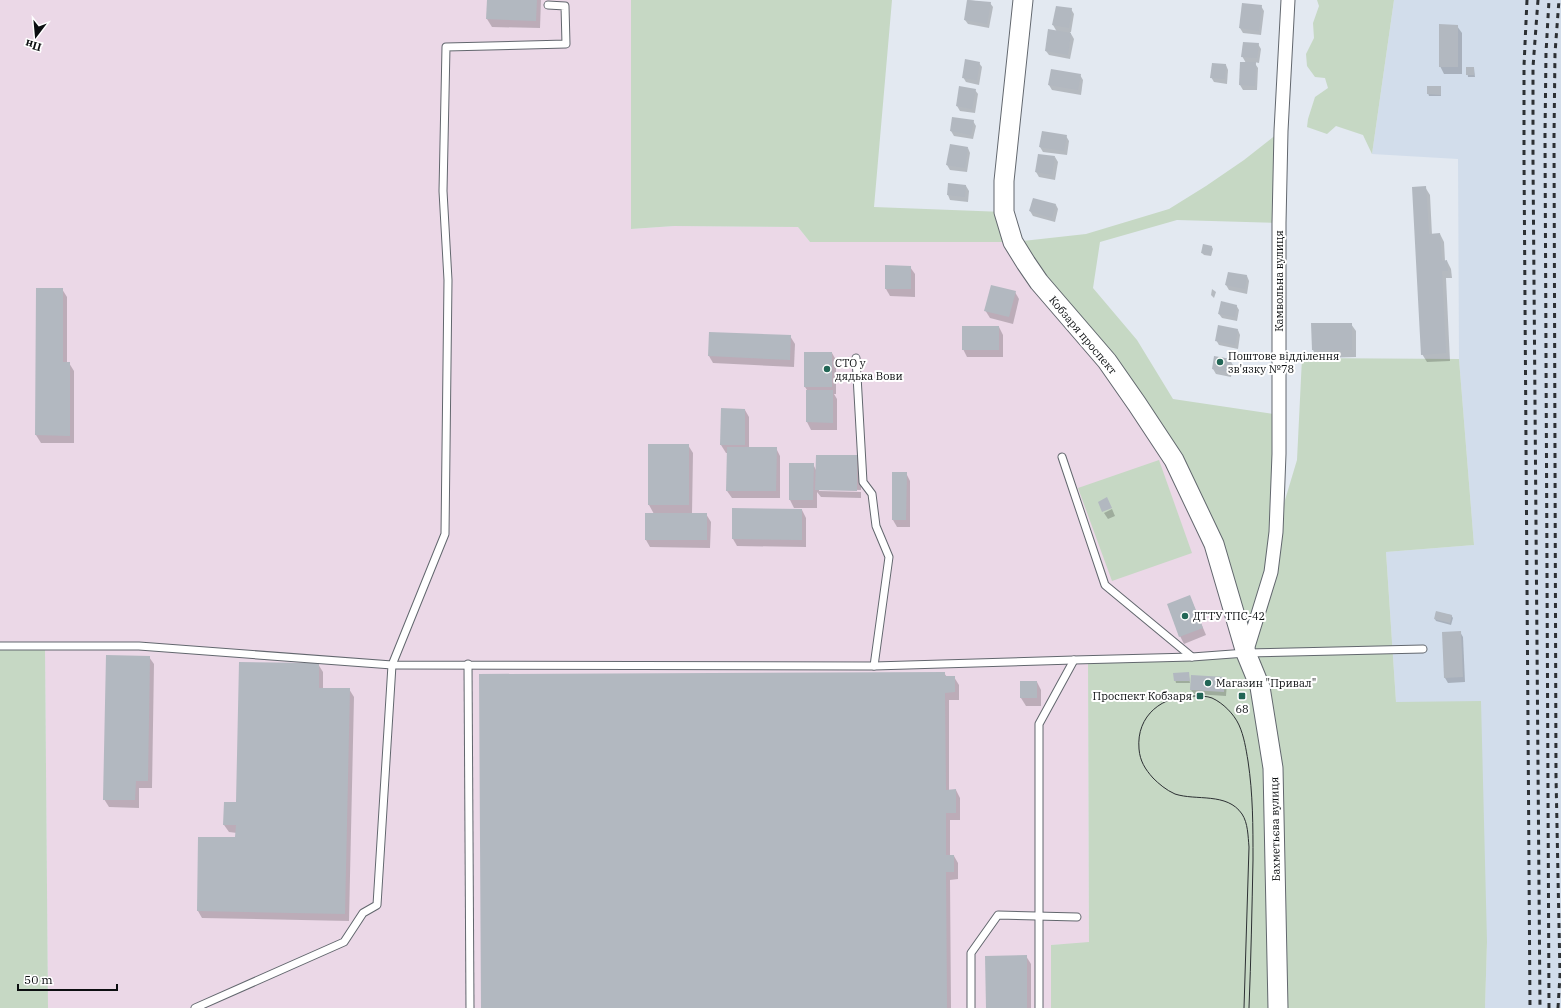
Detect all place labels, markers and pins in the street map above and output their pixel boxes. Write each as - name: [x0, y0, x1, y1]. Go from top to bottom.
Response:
- place label: Поштове відділення зв'язку №78: [1228, 349, 1339, 376]
- place label: СТО у дядька Вови: [835, 356, 903, 383]
- marker: Поштове відділення зв'язку №78: [1215, 357, 1225, 367]
- marker: СТО у дядька Вови: [822, 364, 832, 374]
- place label: ДТТУ ТПС-42: [1193, 609, 1265, 623]
- marker: ДТТУ ТПС-42: [1180, 611, 1190, 621]
- place label: Магазин "Привал": [1216, 676, 1316, 690]
- marker: Магазин "Привал": [1203, 678, 1213, 688]
- place label: Проспект Кобзаря: [1092, 689, 1192, 703]
- marker: Проспект Кобзаря: [1195, 691, 1205, 701]
- marker: 68: [1237, 691, 1247, 701]
- place label: 68: [1235, 702, 1249, 716]

